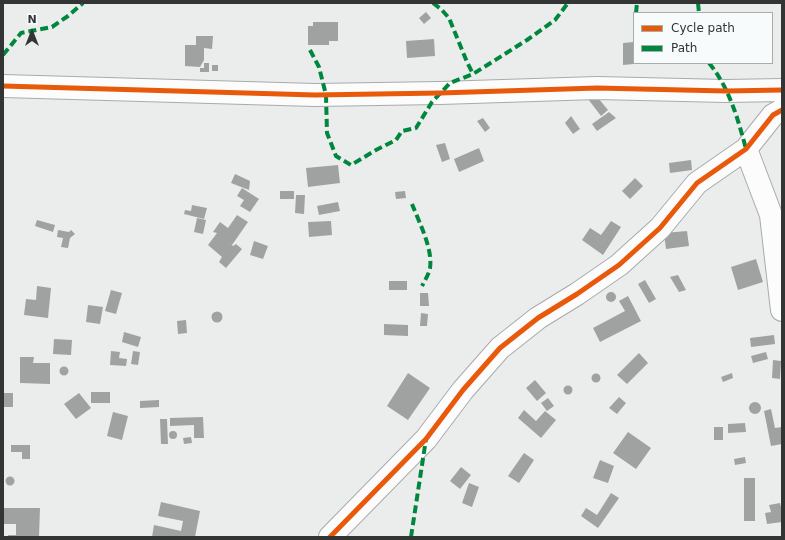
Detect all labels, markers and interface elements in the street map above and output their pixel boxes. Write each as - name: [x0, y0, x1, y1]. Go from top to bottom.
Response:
- north arrow: [12, 12, 52, 52]
- legend: [633, 12, 773, 64]
- text: N: [27, 13, 37, 26]
- text: Cycle path: [671, 21, 735, 35]
- text: Path: [671, 41, 697, 55]

